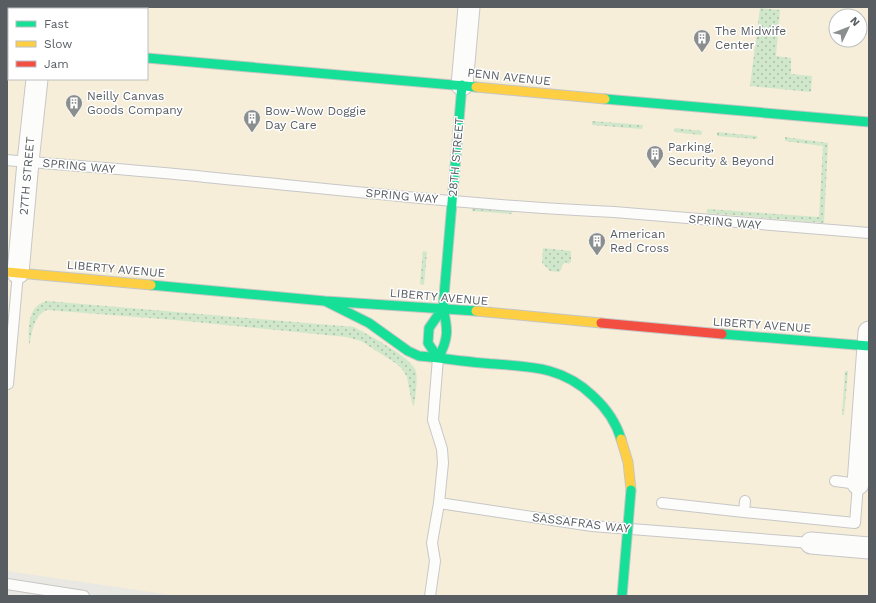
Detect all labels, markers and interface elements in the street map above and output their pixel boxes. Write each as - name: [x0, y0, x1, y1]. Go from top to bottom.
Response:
- legend: [8, 8, 148, 80]
- north arrow: [828, 8, 868, 48]
- text: N: [847, 14, 862, 29]
- text: Fast: [44, 17, 69, 31]
- place label: The Midwife Center: [715, 24, 786, 52]
- building icon: The Midwife Center: [692, 28, 712, 53]
- text: Slow: [44, 37, 72, 51]
- text: Jam: [44, 57, 69, 71]
- street label: PENN AVENUE: [467, 66, 552, 88]
- place label: Neilly Canvas Goods Company: [87, 89, 183, 117]
- building icon: Neilly Canvas Goods Company: [64, 93, 84, 118]
- place label: Bow-Wow Doggie Day Care: [265, 104, 366, 132]
- building icon: Bow-Wow Doggie Day Care: [242, 108, 262, 133]
- street label: 28TH STREET: [446, 117, 466, 197]
- street label: 27TH STREET: [17, 136, 37, 216]
- place label: Parking, Security & Beyond: [668, 140, 774, 168]
- building icon: Parking, Security & Beyond: [645, 144, 665, 169]
- street label: SPRING WAY: [42, 156, 116, 176]
- street label: SPRING WAY: [365, 186, 439, 206]
- street label: SPRING WAY: [688, 212, 762, 232]
- place label: American Red Cross: [610, 227, 669, 255]
- building icon: American Red Cross: [587, 231, 607, 256]
- street label: LIBERTY AVENUE: [66, 258, 166, 280]
- street label: LIBERTY AVENUE: [389, 286, 489, 308]
- street label: LIBERTY AVENUE: [712, 315, 812, 335]
- street label: SASSAFRAS WAY: [531, 510, 631, 536]

